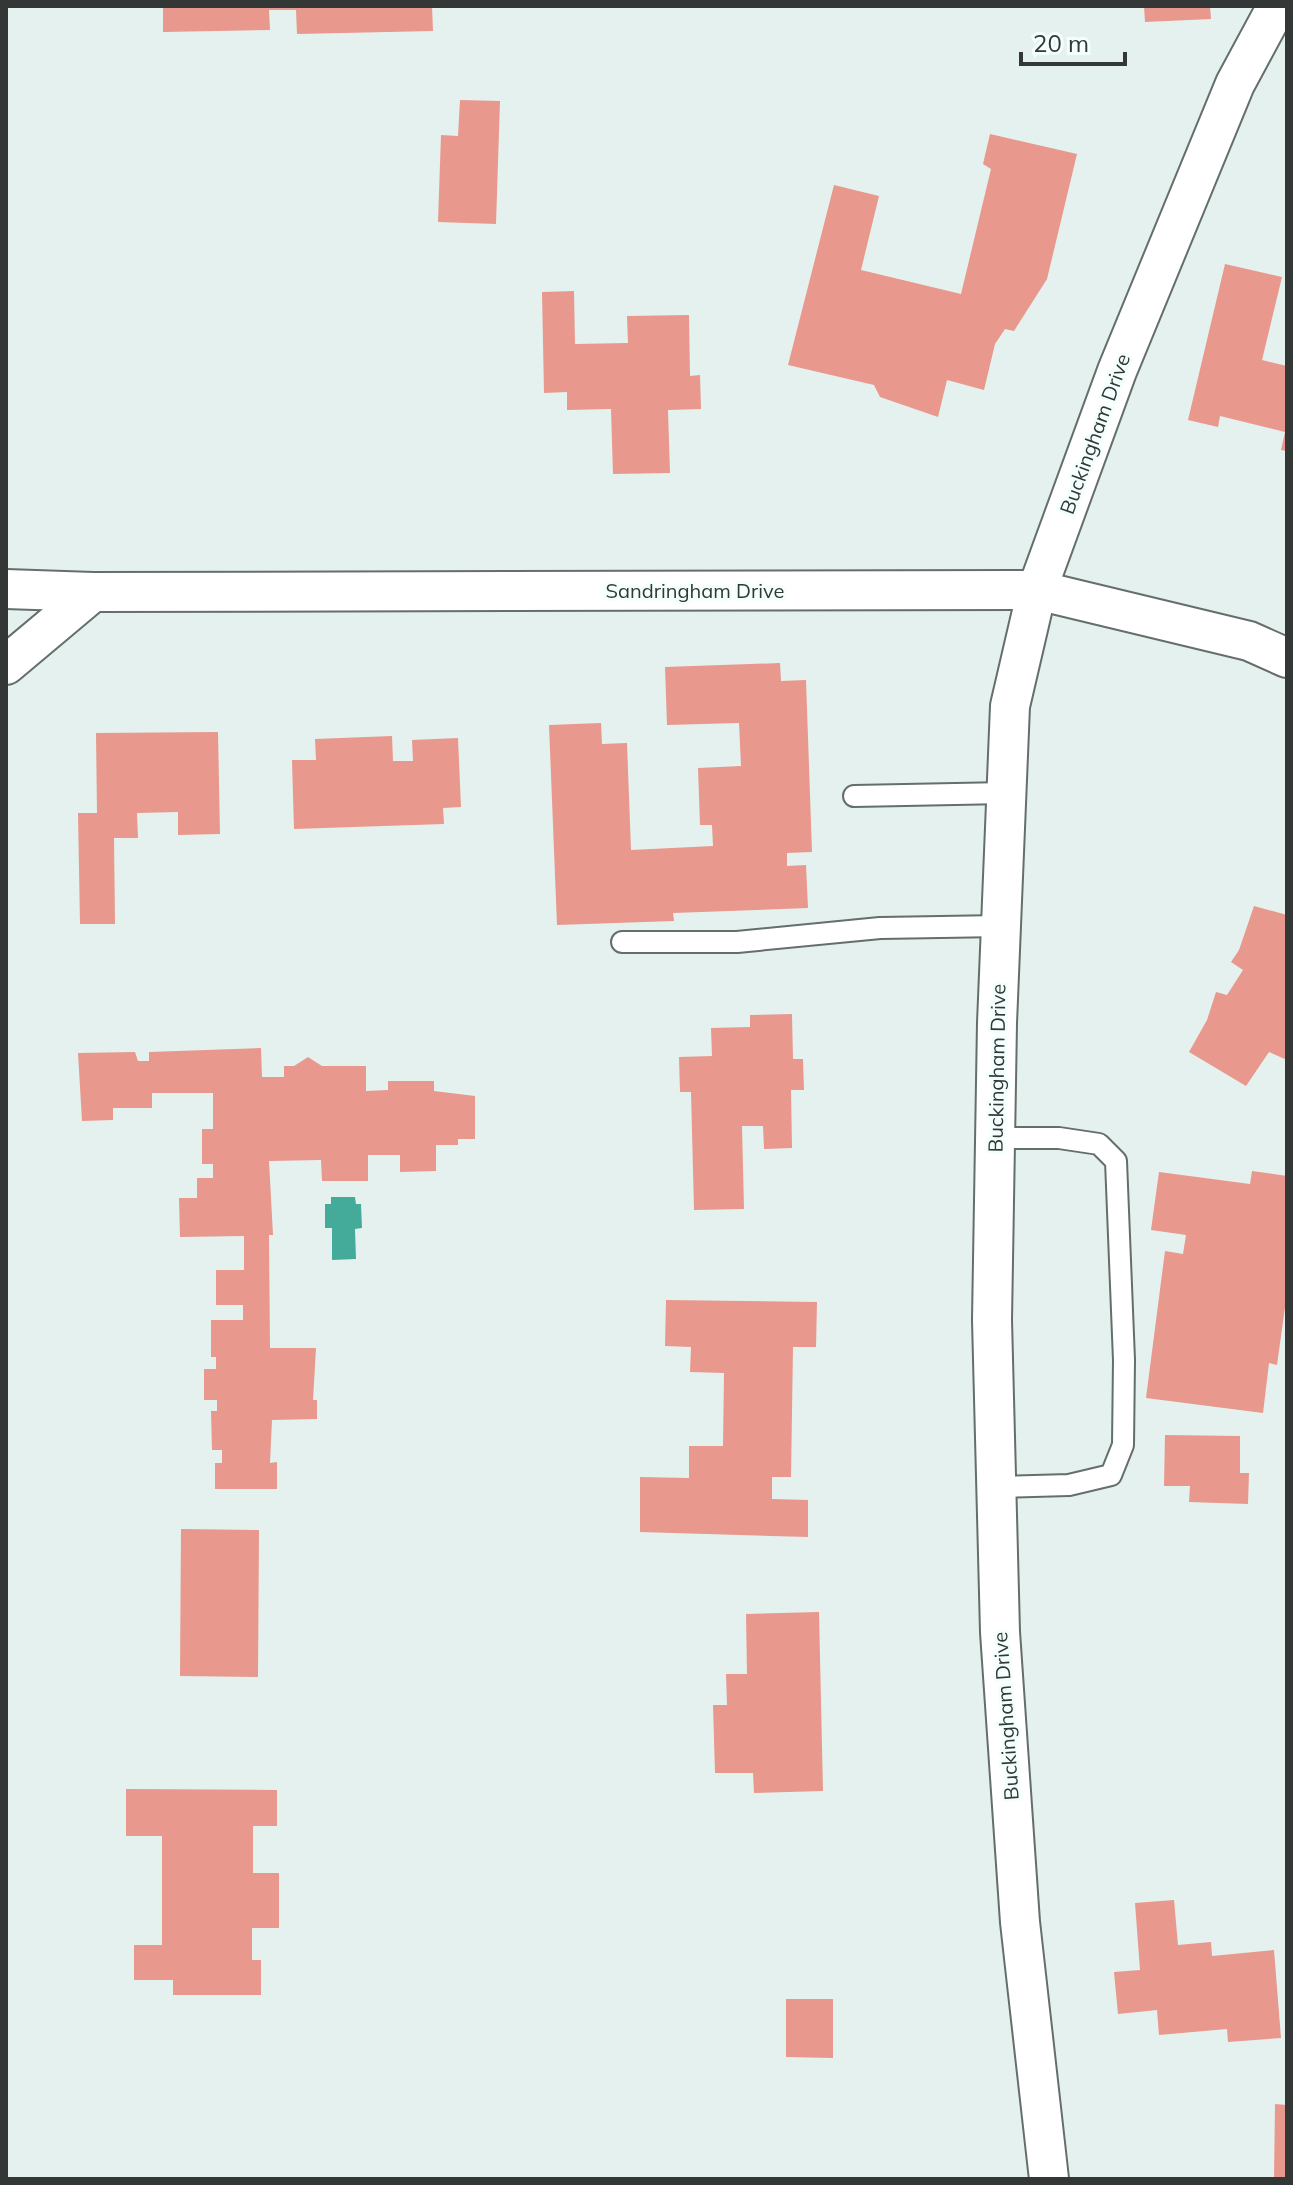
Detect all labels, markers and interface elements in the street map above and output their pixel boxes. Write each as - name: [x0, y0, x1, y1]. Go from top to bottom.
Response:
- scale bar: [1021, 16, 1125, 66]
- text: 20 m: [1033, 28, 1089, 58]
- street label: Buckingham Drive: [1054, 350, 1135, 517]
- street label: Sandringham Drive: [606, 578, 784, 603]
- street label: Buckingham Drive: [983, 983, 1010, 1153]
- street label: Buckingham Drive: [987, 1631, 1024, 1801]

